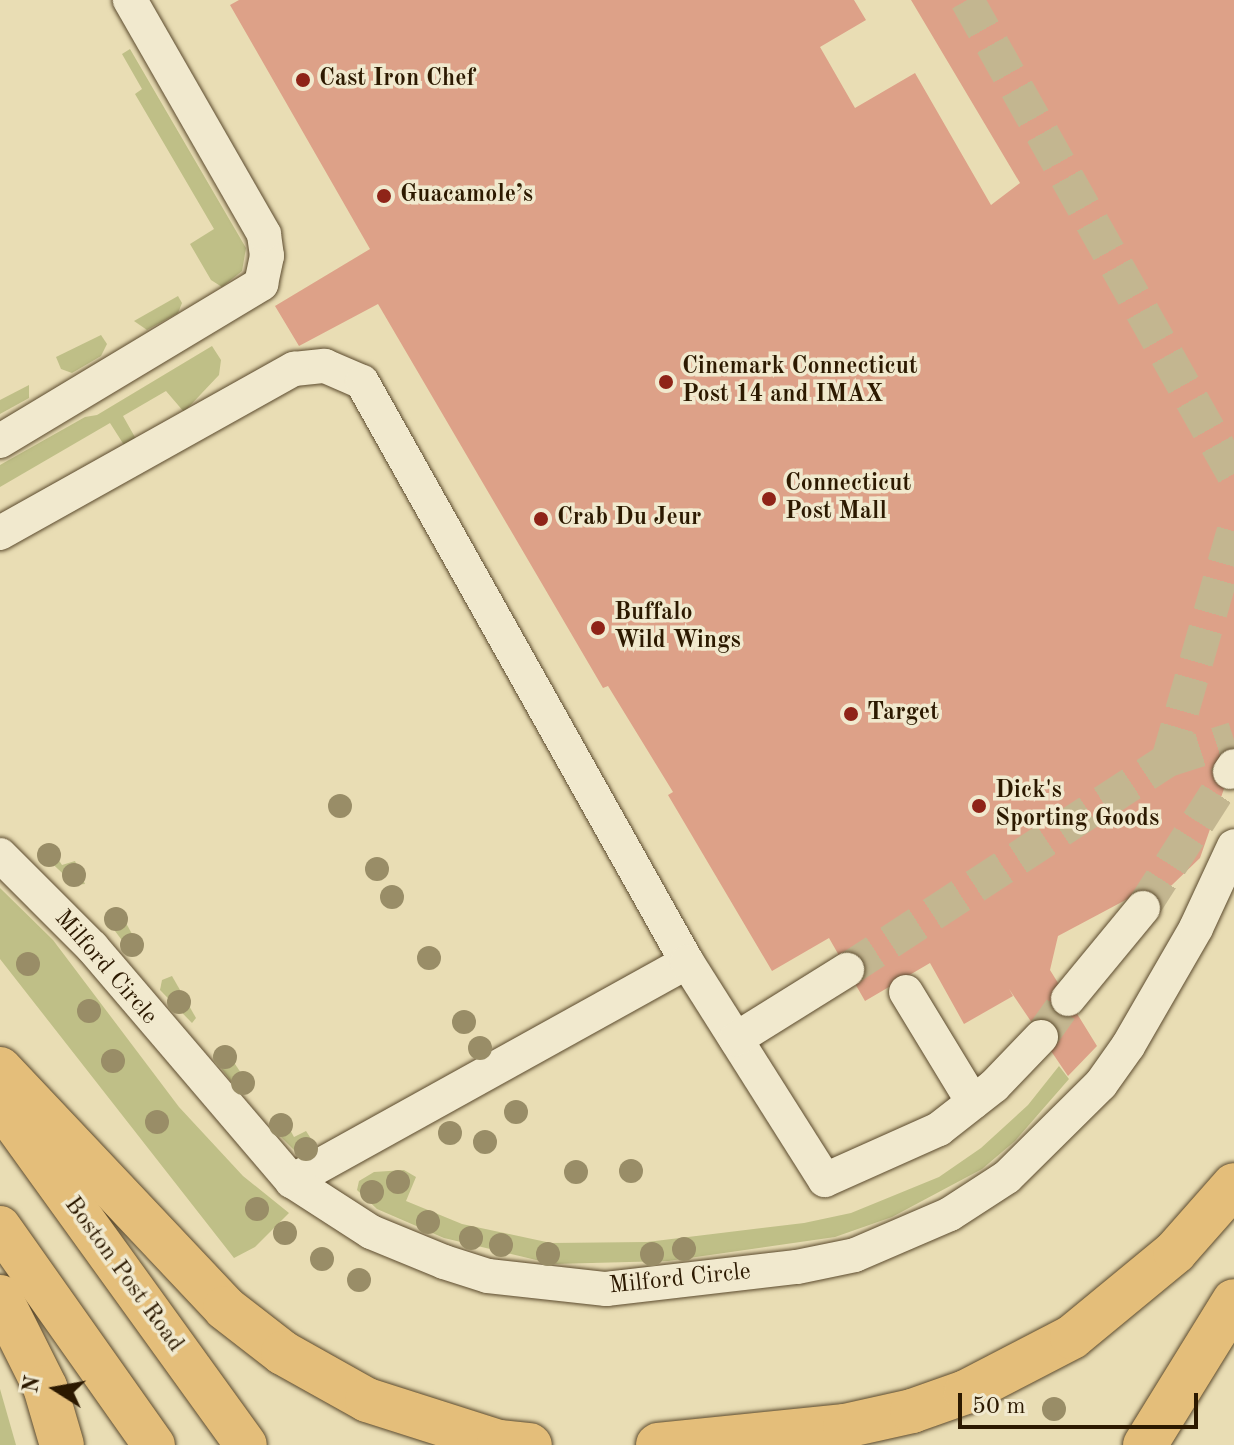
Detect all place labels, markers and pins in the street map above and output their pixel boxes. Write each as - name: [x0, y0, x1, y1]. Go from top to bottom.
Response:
- place label: Cast Iron Chef: [319, 66, 475, 94]
- marker: Cast Iron Chef: [294, 71, 312, 89]
- place label: Guacamole’s: [400, 182, 533, 210]
- marker: Guacamole’s: [375, 187, 393, 205]
- place label: Cinemark Connecticut Post 14 and IMAX: [682, 354, 918, 410]
- marker: Cinemark Connecticut Post 14 and IMAX: [657, 373, 675, 391]
- place label: Connecticut Post Mall: [785, 471, 911, 527]
- marker: Connecticut Post Mall: [760, 490, 778, 508]
- place label: Crab Du Jeur: [557, 505, 702, 533]
- marker: Crab Du Jeur: [532, 510, 550, 528]
- place label: Buffalo Wild Wings: [614, 600, 741, 656]
- marker: Buffalo Wild Wings: [589, 619, 607, 637]
- place label: Target: [867, 700, 939, 728]
- marker: Target: [842, 705, 860, 723]
- place label: Dick's Sporting Goods: [995, 778, 1159, 834]
- marker: Dick's Sporting Goods: [970, 797, 988, 815]

